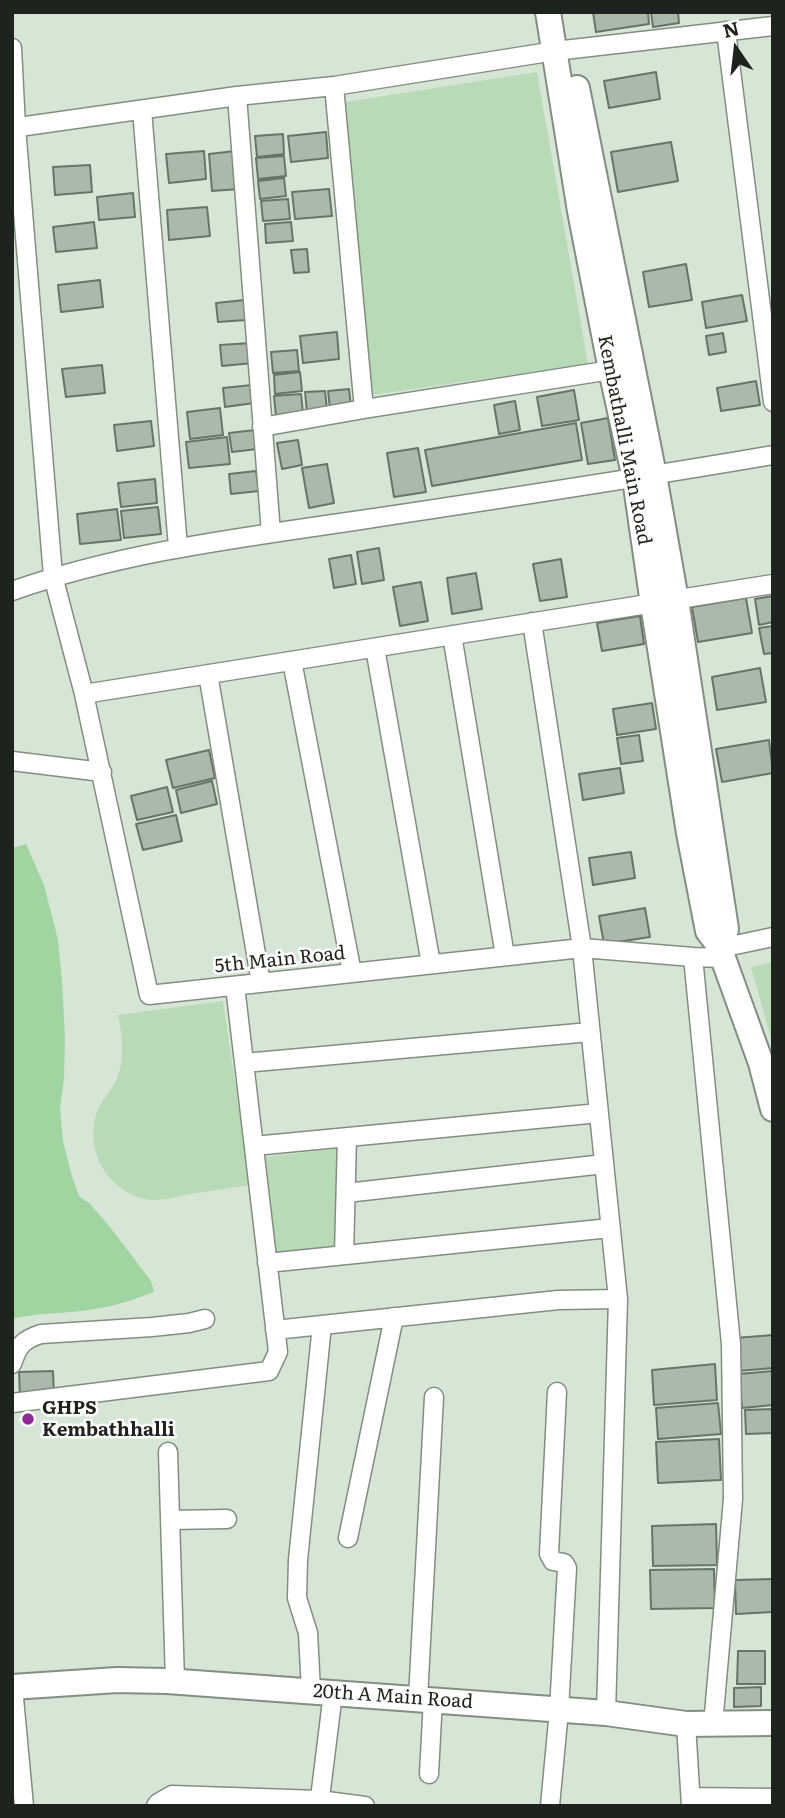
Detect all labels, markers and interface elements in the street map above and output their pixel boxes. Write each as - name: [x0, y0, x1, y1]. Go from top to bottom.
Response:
- text: N: [720, 13, 742, 44]
- north arrow: [701, 14, 771, 84]
- street label: Kembathalli Main Road: [592, 333, 656, 547]
- street label: 5th Main Road: [213, 942, 347, 978]
- place label: GHPS Kembathhalli: [42, 1397, 175, 1441]
- marker: GHPS Kembathhalli: [20, 1411, 36, 1427]
- street label: 20th A Main Road: [312, 1680, 474, 1714]

